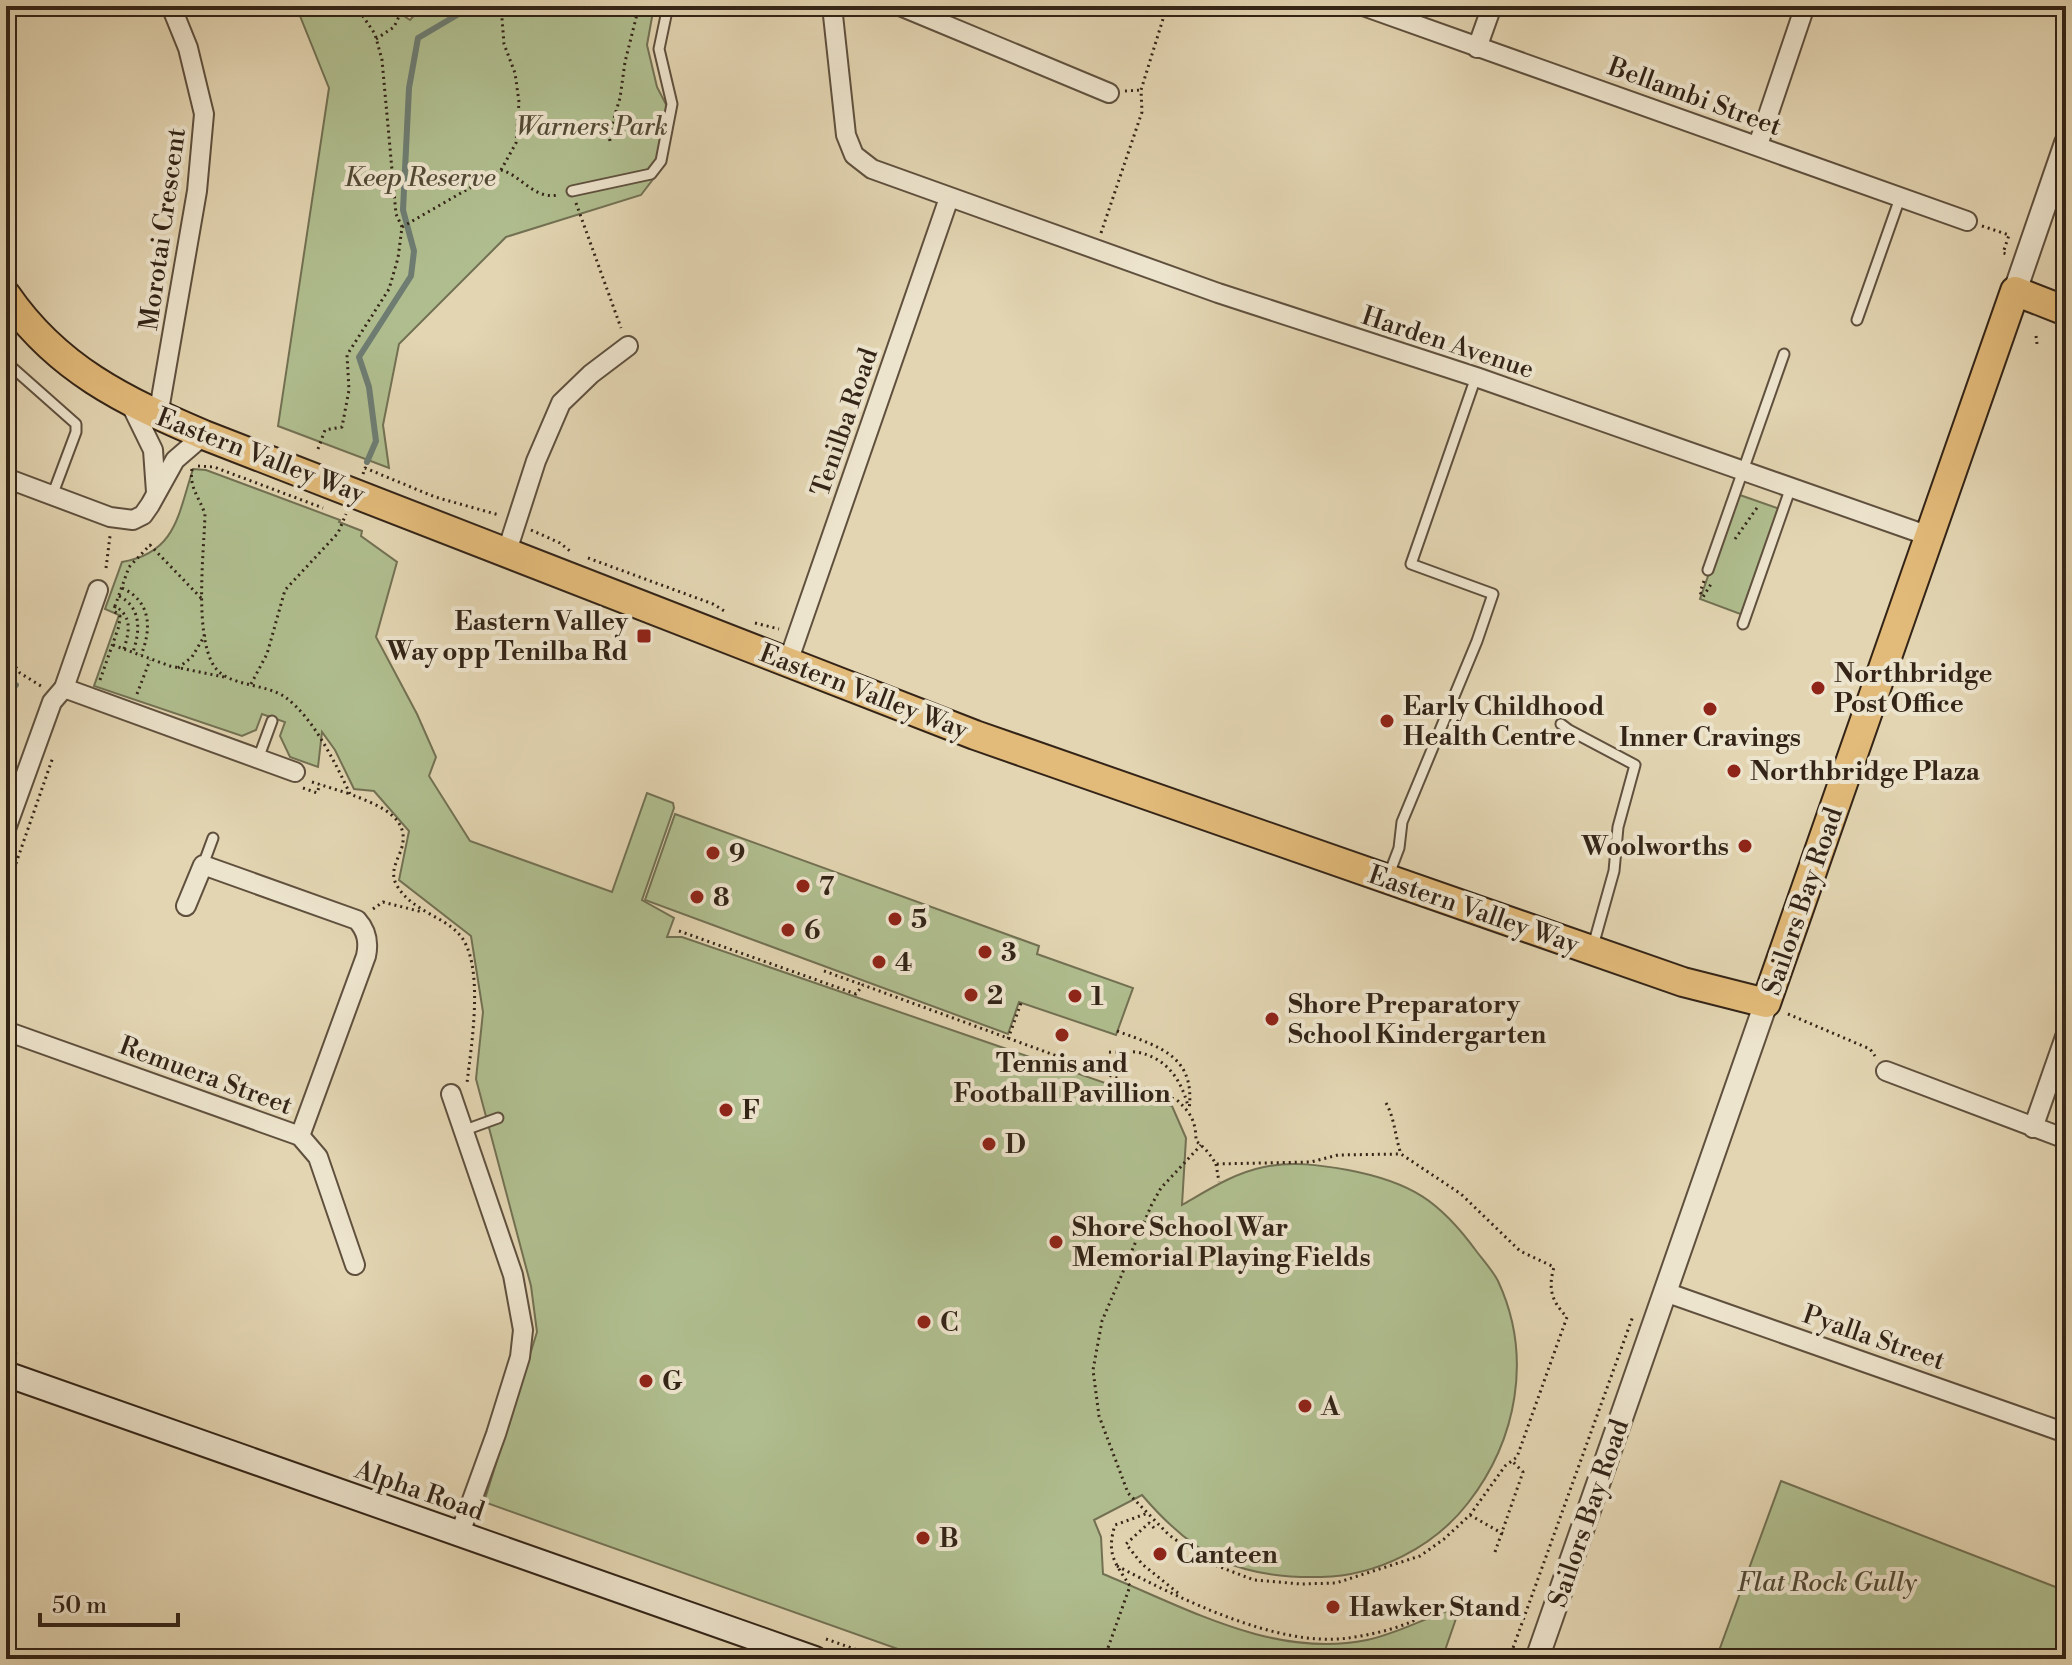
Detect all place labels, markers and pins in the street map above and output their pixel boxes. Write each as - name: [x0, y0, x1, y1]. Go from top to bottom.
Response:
- place label: Eastern Valley Way opp Tenilba Rd: [386, 606, 629, 668]
- marker: Eastern Valley Way opp Tenilba Rd: [635, 627, 653, 645]
- place label: Northbridge Post Office: [1834, 658, 1993, 720]
- marker: Northbridge Post Office: [1809, 679, 1827, 697]
- place label: Early Childhood Health Centre: [1403, 691, 1605, 753]
- marker: Inner Cravings: [1701, 700, 1719, 718]
- marker: Early Childhood Health Centre: [1378, 712, 1396, 730]
- place label: Inner Cravings: [1619, 722, 1801, 754]
- place label: Northbridge Plaza: [1750, 756, 1981, 788]
- marker: Northbridge Plaza: [1725, 762, 1743, 780]
- place label: Woolworths: [1581, 831, 1729, 863]
- marker: Woolworths: [1736, 837, 1754, 855]
- place label: 9: [729, 838, 745, 870]
- marker: 9: [704, 844, 722, 862]
- place label: 7: [819, 871, 834, 903]
- marker: 7: [794, 877, 812, 895]
- place label: 8: [713, 882, 730, 914]
- marker: 8: [688, 888, 706, 906]
- place label: 5: [911, 904, 927, 936]
- marker: 5: [886, 910, 904, 928]
- place label: 6: [804, 915, 820, 947]
- marker: 6: [779, 921, 797, 939]
- place label: 3: [1001, 937, 1017, 969]
- marker: 3: [976, 943, 994, 961]
- place label: 4: [895, 947, 912, 979]
- marker: 4: [870, 953, 888, 971]
- place label: 2: [987, 980, 1003, 1012]
- place label: 1: [1091, 981, 1104, 1013]
- marker: 2: [962, 986, 980, 1004]
- marker: 1: [1066, 987, 1084, 1005]
- place label: Shore Preparatory School Kindergarten: [1288, 989, 1546, 1051]
- marker: Shore Preparatory School Kindergarten: [1263, 1010, 1281, 1028]
- marker: Tennis and Football Pavillion: [1053, 1026, 1071, 1044]
- place label: Tennis and Football Pavillion: [953, 1048, 1171, 1110]
- place label: F: [742, 1095, 760, 1127]
- marker: F: [717, 1101, 735, 1119]
- place label: D: [1005, 1129, 1026, 1161]
- marker: D: [980, 1135, 998, 1153]
- place label: Shore School War Memorial Playing Fields: [1072, 1212, 1371, 1274]
- marker: Shore School War Memorial Playing Fields: [1047, 1233, 1065, 1251]
- place label: C: [940, 1307, 959, 1339]
- marker: C: [915, 1313, 933, 1331]
- place label: G: [662, 1366, 683, 1398]
- marker: G: [637, 1372, 655, 1390]
- place label: A: [1320, 1391, 1340, 1423]
- marker: A: [1296, 1397, 1314, 1415]
- place label: B: [939, 1523, 959, 1555]
- marker: B: [914, 1529, 932, 1547]
- place label: Canteen: [1176, 1539, 1278, 1571]
- marker: Canteen: [1151, 1545, 1169, 1563]
- place label: Hawker Stand: [1349, 1592, 1521, 1624]
- marker: Hawker Stand: [1324, 1598, 1342, 1616]

